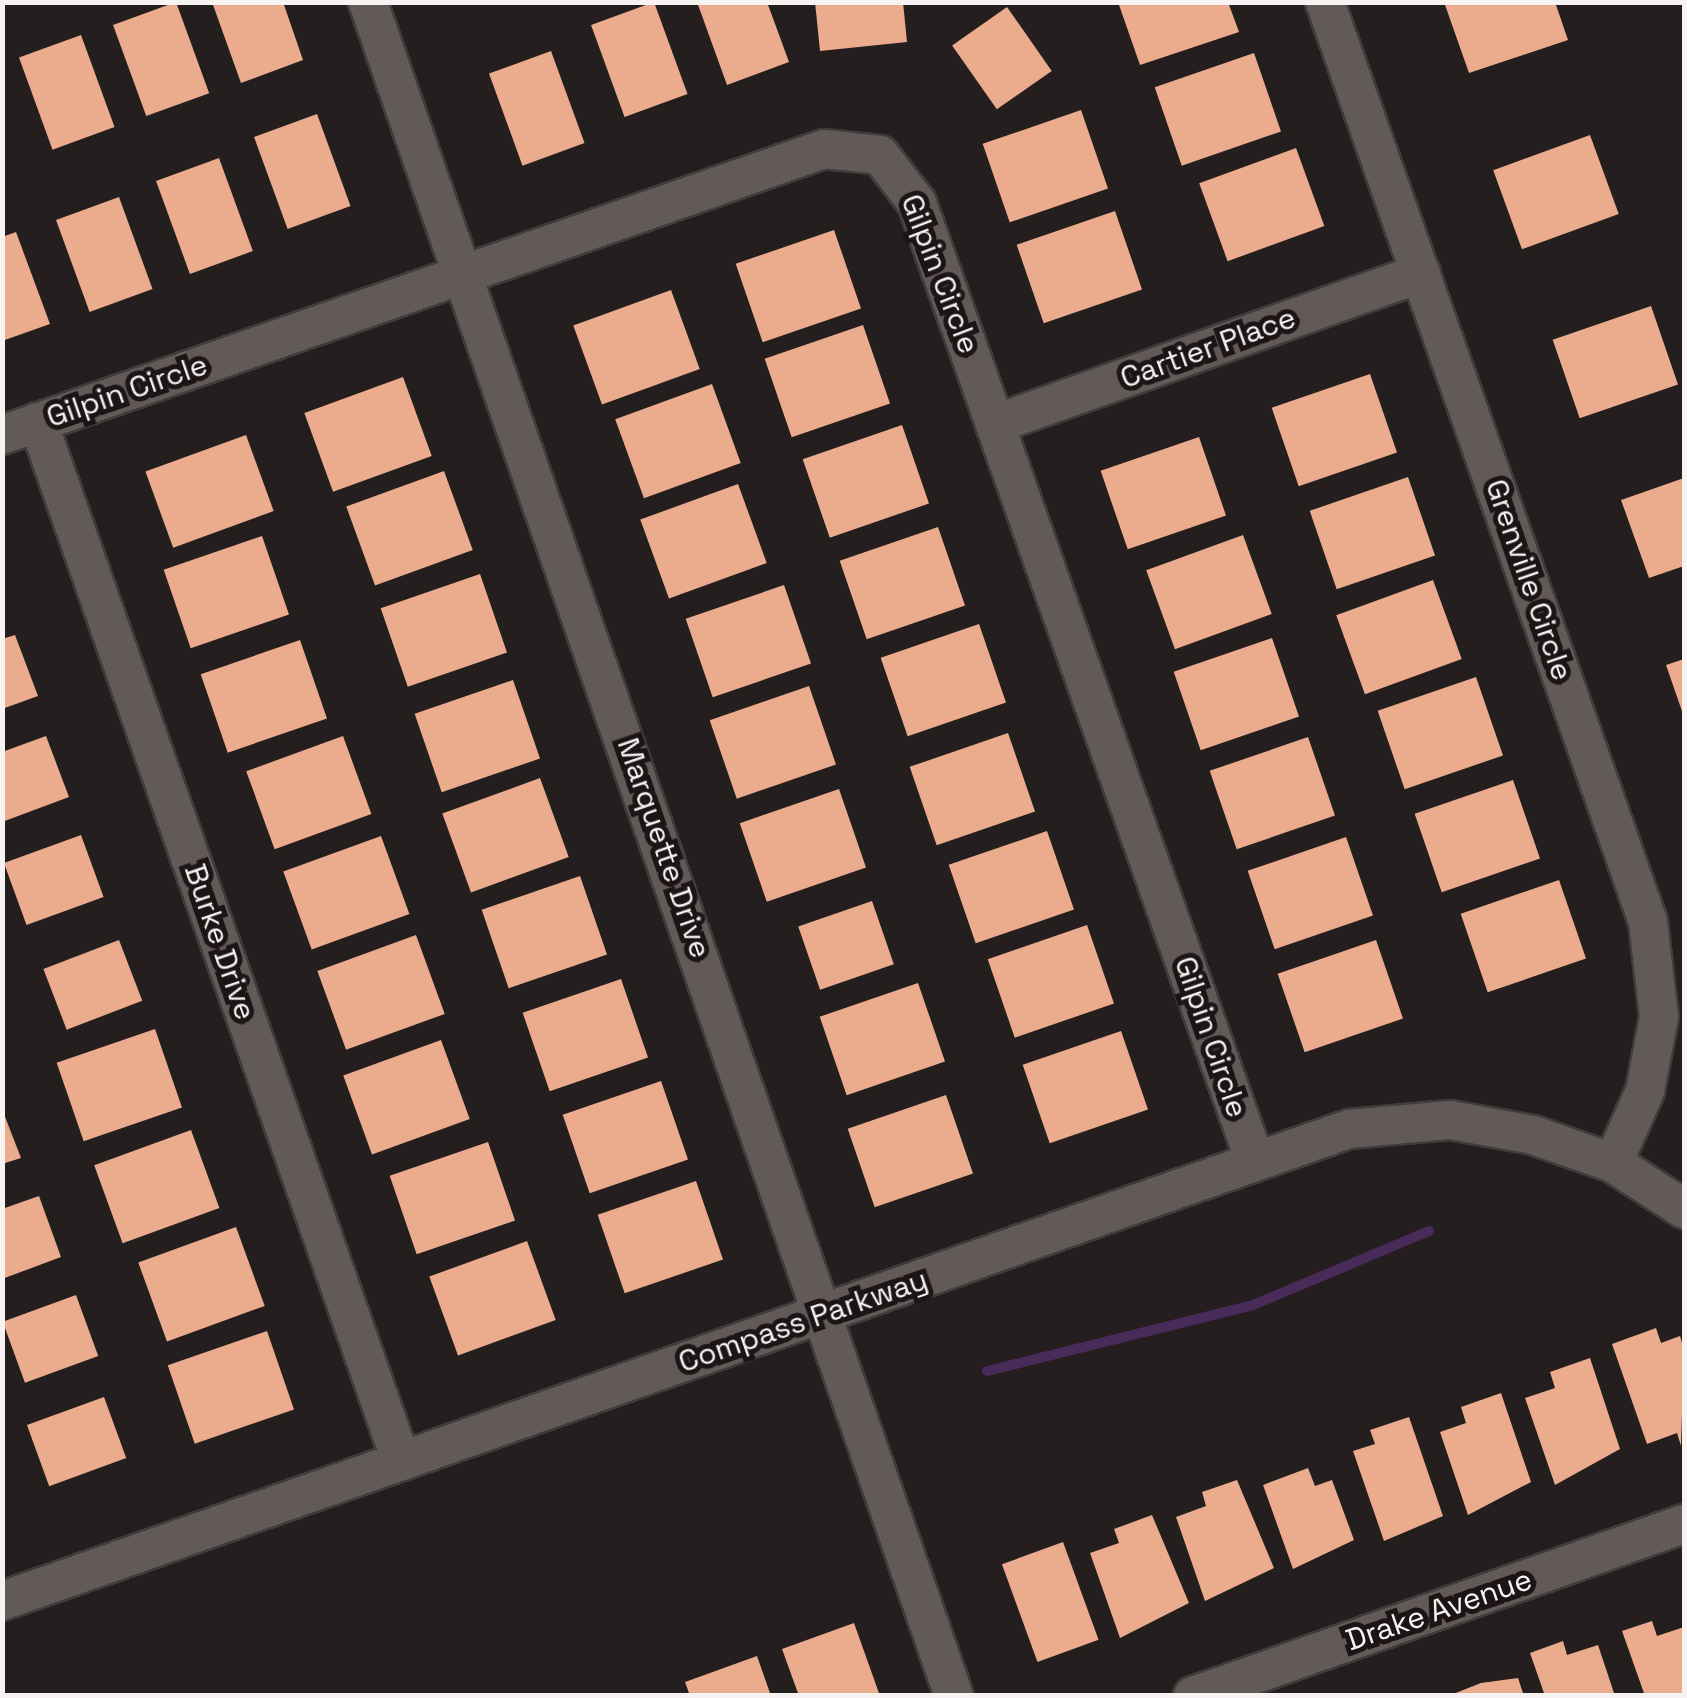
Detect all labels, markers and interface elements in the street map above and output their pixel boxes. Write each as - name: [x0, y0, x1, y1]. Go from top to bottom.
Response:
- street label: Gilpin Circle: [893, 189, 987, 359]
- street label: Cartier Place: [1116, 300, 1300, 396]
- street label: Gilpin Circle: [42, 347, 212, 435]
- street label: Grenville Circle: [1478, 475, 1580, 685]
- street label: Marquette Drive: [610, 733, 718, 963]
- street label: Burke Drive: [177, 859, 263, 1025]
- street label: Gilpin Circle: [1167, 952, 1255, 1122]
- street label: Compass Parkway: [674, 1262, 932, 1380]
- street label: Drake Avenue: [1341, 1561, 1537, 1659]

